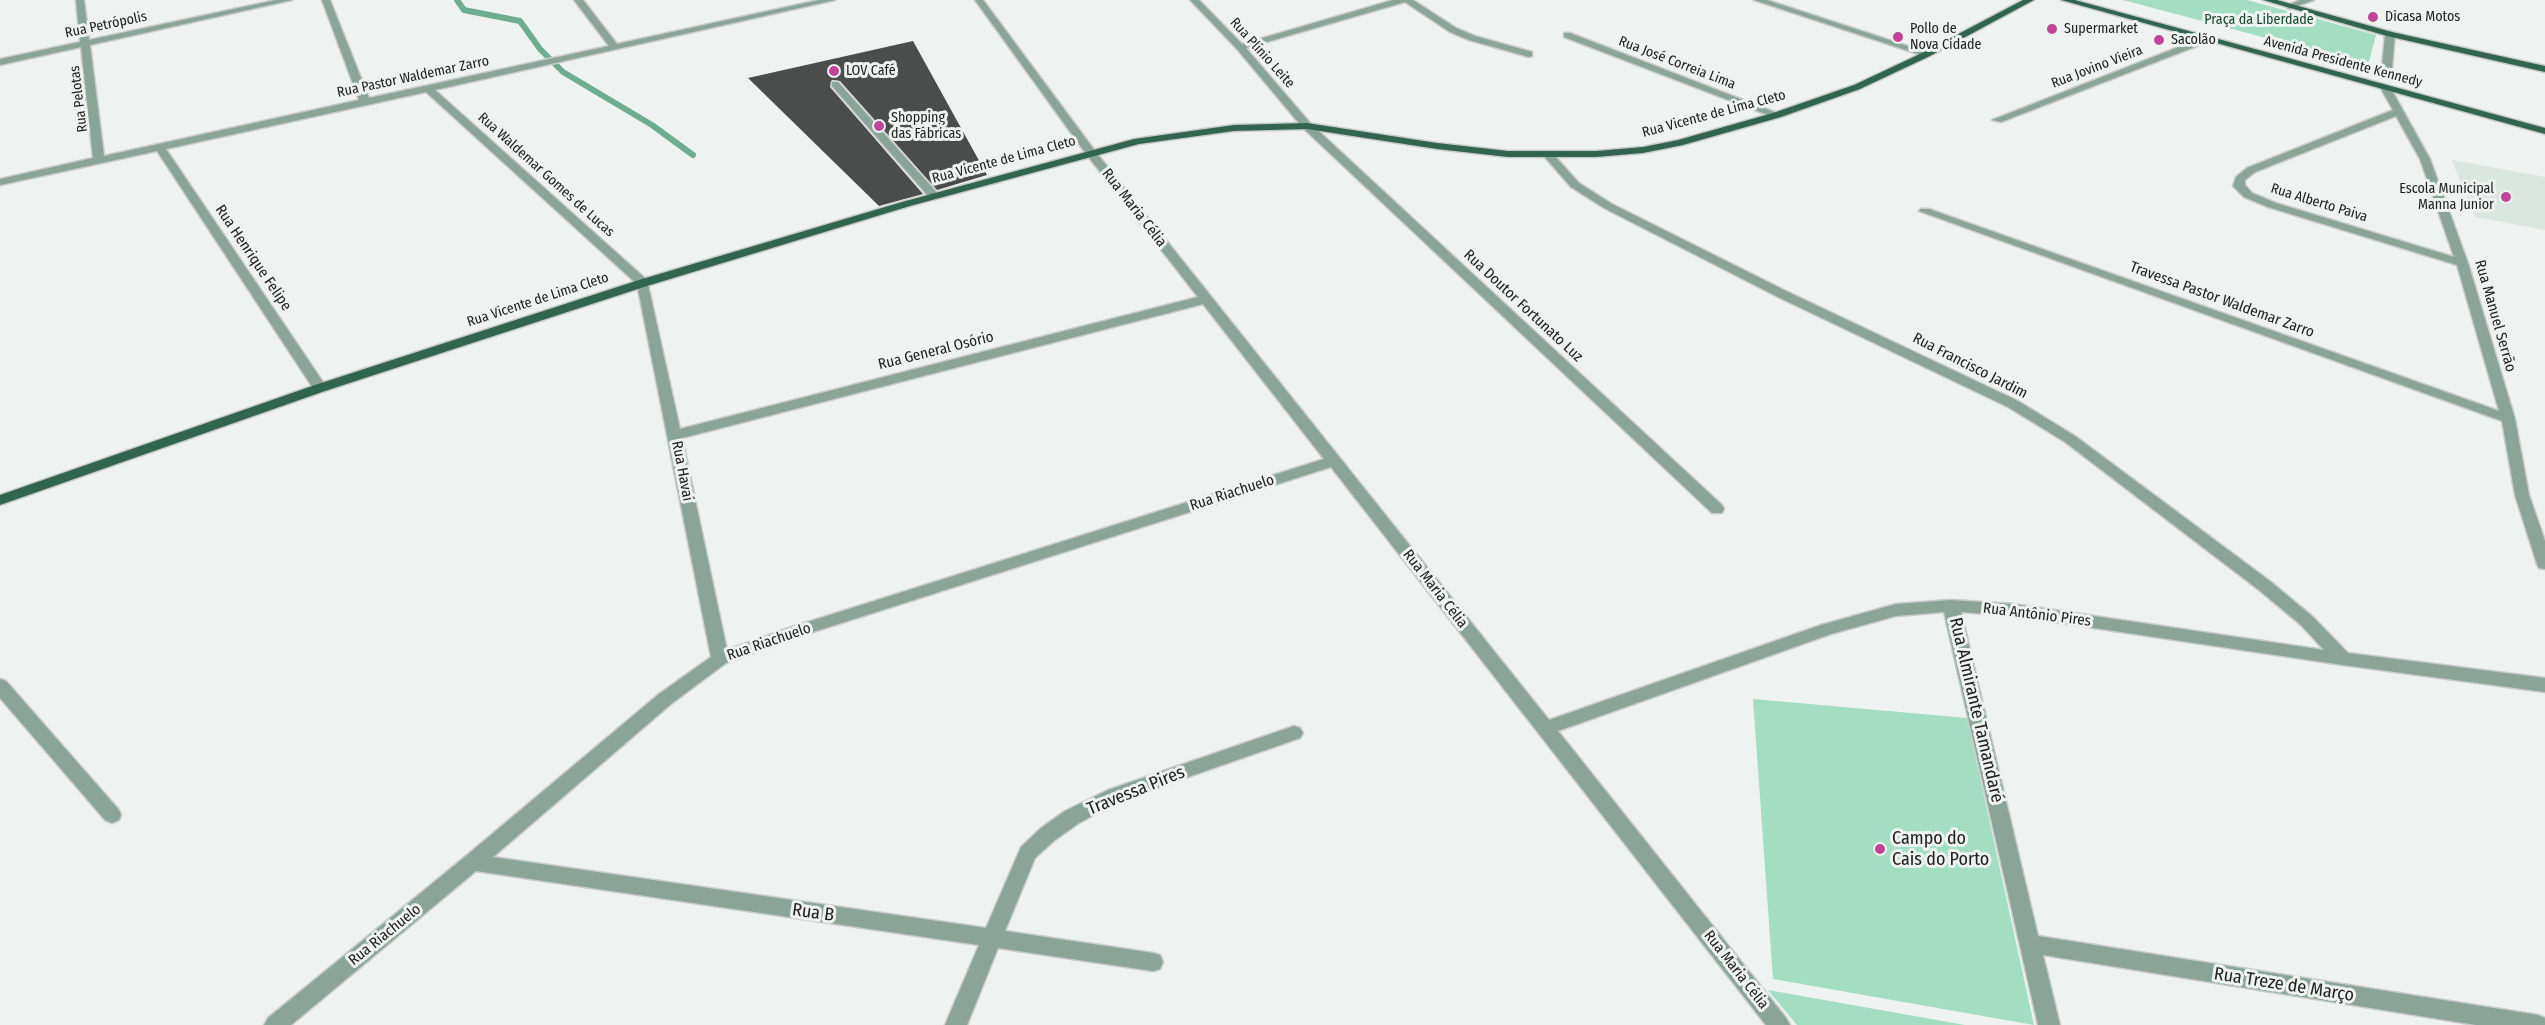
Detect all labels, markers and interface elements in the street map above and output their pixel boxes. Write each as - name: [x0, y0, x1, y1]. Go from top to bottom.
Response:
- street label: Rua Petrópolis: [63, 8, 149, 42]
- place label: Dicasa Motos: [2385, 9, 2460, 25]
- marker: Dicasa Motos: [2366, 10, 2380, 24]
- park label: Praça da Liberdade: [2204, 12, 2314, 28]
- street label: Rua Plínio Leite: [1226, 14, 1298, 92]
- place label: Pollo de Nova Cidade: [1910, 21, 1981, 54]
- place label: Supermarket: [2064, 21, 2138, 37]
- marker: Supermarket: [2045, 22, 2059, 36]
- marker: Pollo de Nova Cidade: [1891, 30, 1905, 44]
- place label: Sacolão: [2171, 32, 2216, 48]
- street label: Rua José Correia Lima: [1616, 33, 1738, 93]
- marker: Sacolão: [2152, 33, 2166, 47]
- street label: Avenida Presidente Kennedy: [2262, 33, 2424, 91]
- street label: Rua Jovino Vieira: [2049, 42, 2145, 92]
- street label: Rua Pastor Waldemar Zarro: [335, 53, 491, 101]
- place label: LOV Café: [846, 63, 896, 79]
- marker: LOV Café: [827, 64, 841, 78]
- street label: Rua Pelotas: [67, 65, 91, 133]
- street label: Rua Vicente de Lima Cleto: [1640, 87, 1788, 141]
- street label: Rua Waldemar Gomes de Lucas: [474, 109, 618, 241]
- place label: Shopping das Fábricas: [891, 110, 961, 142]
- marker: Shopping das Fábricas: [872, 119, 886, 133]
- street label: Rua Vicente de Lima Cleto: [930, 133, 1078, 187]
- street label: Rua Maria Célia: [1098, 165, 1170, 251]
- street label: Rua Alberto Paiva: [2269, 180, 2369, 226]
- place label: Escola Municipal Manna Junior: [2399, 181, 2494, 214]
- marker: Escola Municipal Manna Junior: [2499, 190, 2513, 204]
- street label: Rua Henrique Felipe: [211, 202, 295, 314]
- street label: Rua Doutor Fortunato Luz: [1460, 246, 1586, 366]
- street label: Travessa Pastor Waldemar Zarro: [2127, 258, 2317, 342]
- street label: Rua Manuel Serrão: [2470, 258, 2520, 374]
- street label: Rua Vicente de Lima Cleto: [465, 269, 611, 331]
- street label: Rua General Osório: [876, 328, 996, 374]
- street label: Rua Francisco Jardim: [1909, 329, 2031, 403]
- street label: Rua Havaí: [667, 439, 697, 503]
- street label: Rua Riachuelo: [1188, 471, 1276, 515]
- street label: Rua Maria Célia: [1399, 546, 1471, 632]
- street label: Rua Antônio Pires: [1982, 599, 2092, 631]
- street label: Rua Almirante Tamandaré: [1944, 615, 2008, 805]
- street label: Rua Riachuelo: [725, 619, 813, 665]
- street label: Travessa Pires: [1084, 762, 1188, 820]
- place label: Campo do Cais do Porto: [1892, 828, 1989, 870]
- marker: Campo do Cais do Porto: [1873, 842, 1887, 856]
- street label: Rua B: [791, 899, 835, 927]
- street label: Rua Riachuelo: [345, 900, 425, 970]
- street label: Rua Maria Célia: [1700, 927, 1772, 1013]
- street label: Rua Treze de Março: [2212, 963, 2356, 1007]

